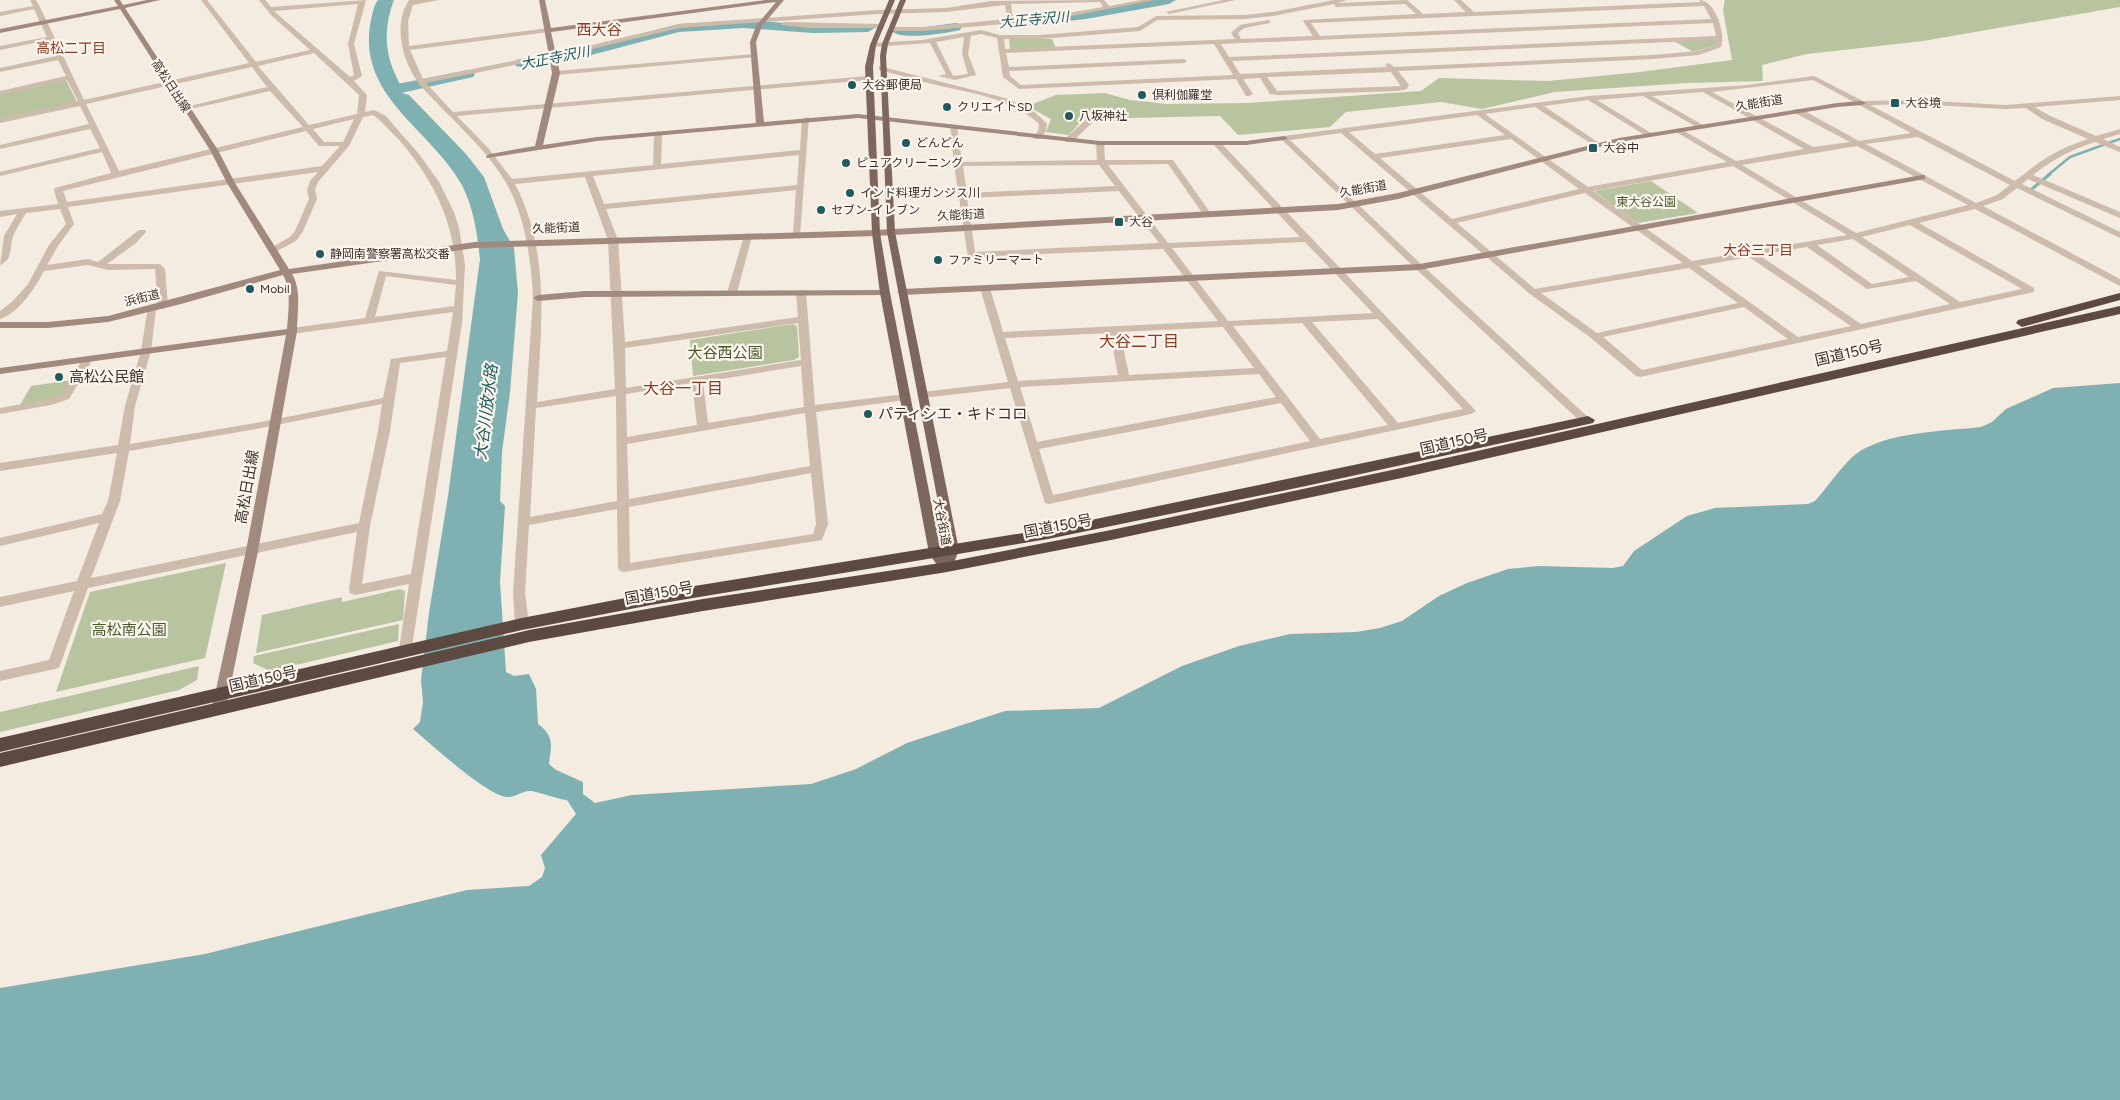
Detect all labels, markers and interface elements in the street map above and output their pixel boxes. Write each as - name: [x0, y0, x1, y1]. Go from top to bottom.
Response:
- water label: 大正寺沢川: [998, 8, 1072, 32]
- district label: 西大谷: [576, 21, 622, 39]
- district label: 高松二丁目: [36, 40, 106, 57]
- water label: 大正寺沢川: [519, 43, 593, 73]
- street label: 高松日出線: [149, 57, 193, 115]
- place label: 大谷郵便局: [862, 78, 922, 92]
- marker: 大谷郵便局: [846, 79, 858, 91]
- place label: 倶利伽羅堂: [1152, 88, 1212, 102]
- marker: 倶利伽羅堂: [1136, 89, 1148, 101]
- street label: 久能街道: [1734, 92, 1784, 114]
- place label: 大谷境: [1905, 96, 1941, 110]
- marker: 大谷境: [1889, 97, 1901, 109]
- place label: クリエイトSD: [957, 100, 1033, 114]
- marker: クリエイトSD: [941, 101, 953, 113]
- place label: 八坂神社: [1079, 109, 1127, 123]
- marker: 八坂神社: [1063, 110, 1075, 122]
- place label: どんどん: [916, 136, 964, 150]
- marker: どんどん: [900, 137, 912, 149]
- place label: 大谷中: [1603, 141, 1639, 155]
- marker: 大谷中: [1587, 142, 1599, 154]
- place label: ピュアクリーニング: [856, 156, 963, 170]
- marker: ピュアクリーニング: [840, 157, 852, 169]
- street label: 久能街道: [1338, 178, 1388, 200]
- place label: インド料理ガンジス川: [860, 186, 980, 200]
- marker: インド料理ガンジス川: [844, 187, 856, 199]
- park label: 東大谷公園: [1616, 195, 1676, 209]
- place label: セブン-イレブン: [831, 203, 920, 217]
- marker: セブン-イレブン: [815, 204, 827, 216]
- street label: 久能街道: [937, 207, 985, 223]
- place label: 大谷: [1129, 215, 1153, 229]
- marker: 大谷: [1113, 216, 1125, 228]
- street label: 久能街道: [532, 220, 580, 236]
- district label: 大谷三丁目: [1723, 242, 1793, 259]
- place label: 静岡南警察署高松交番: [330, 247, 450, 261]
- marker: 静岡南警察署高松交番: [314, 248, 326, 260]
- place label: ファミリーマート: [948, 253, 1044, 267]
- marker: ファミリーマート: [932, 254, 944, 266]
- place label: Mobil: [260, 282, 290, 296]
- marker: Mobil: [244, 283, 256, 295]
- street label: 浜街道: [123, 287, 161, 309]
- district label: 大谷二丁目: [1099, 332, 1179, 351]
- street label: 国道150号: [1813, 336, 1885, 370]
- park label: 大谷西公園: [687, 344, 763, 362]
- water label: 大谷川放水路: [471, 361, 502, 461]
- place label: 高松公民館: [69, 368, 144, 386]
- marker: 高松公民館: [53, 371, 65, 383]
- district label: 大谷一丁目: [643, 379, 723, 398]
- place label: パティシエ・キドコロ: [878, 405, 1027, 423]
- marker: パティシエ・キドコロ: [862, 408, 874, 420]
- street label: 国道150号: [1418, 425, 1490, 459]
- street label: 高松日出線: [232, 448, 262, 526]
- street label: 大谷街道: [931, 497, 953, 547]
- street label: 国道150号: [1022, 511, 1094, 541]
- street label: 国道150号: [623, 578, 695, 608]
- park label: 高松南公園: [91, 621, 167, 639]
- street label: 国道150号: [227, 662, 299, 696]

